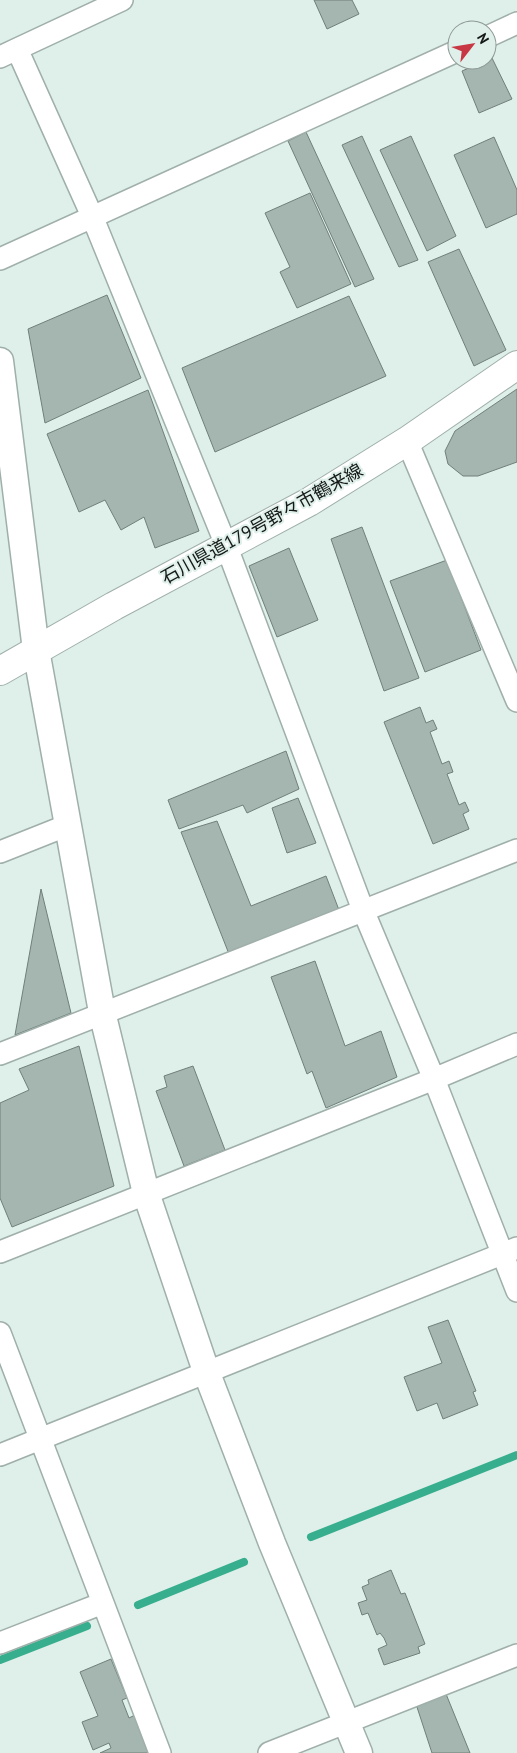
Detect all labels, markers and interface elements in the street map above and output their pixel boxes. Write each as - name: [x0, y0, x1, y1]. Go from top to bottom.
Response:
- north arrow: [447, 20, 497, 70]
- text: N: [473, 30, 493, 47]
- street label: 石川県道179号野々市鶴来線: [157, 458, 367, 589]

